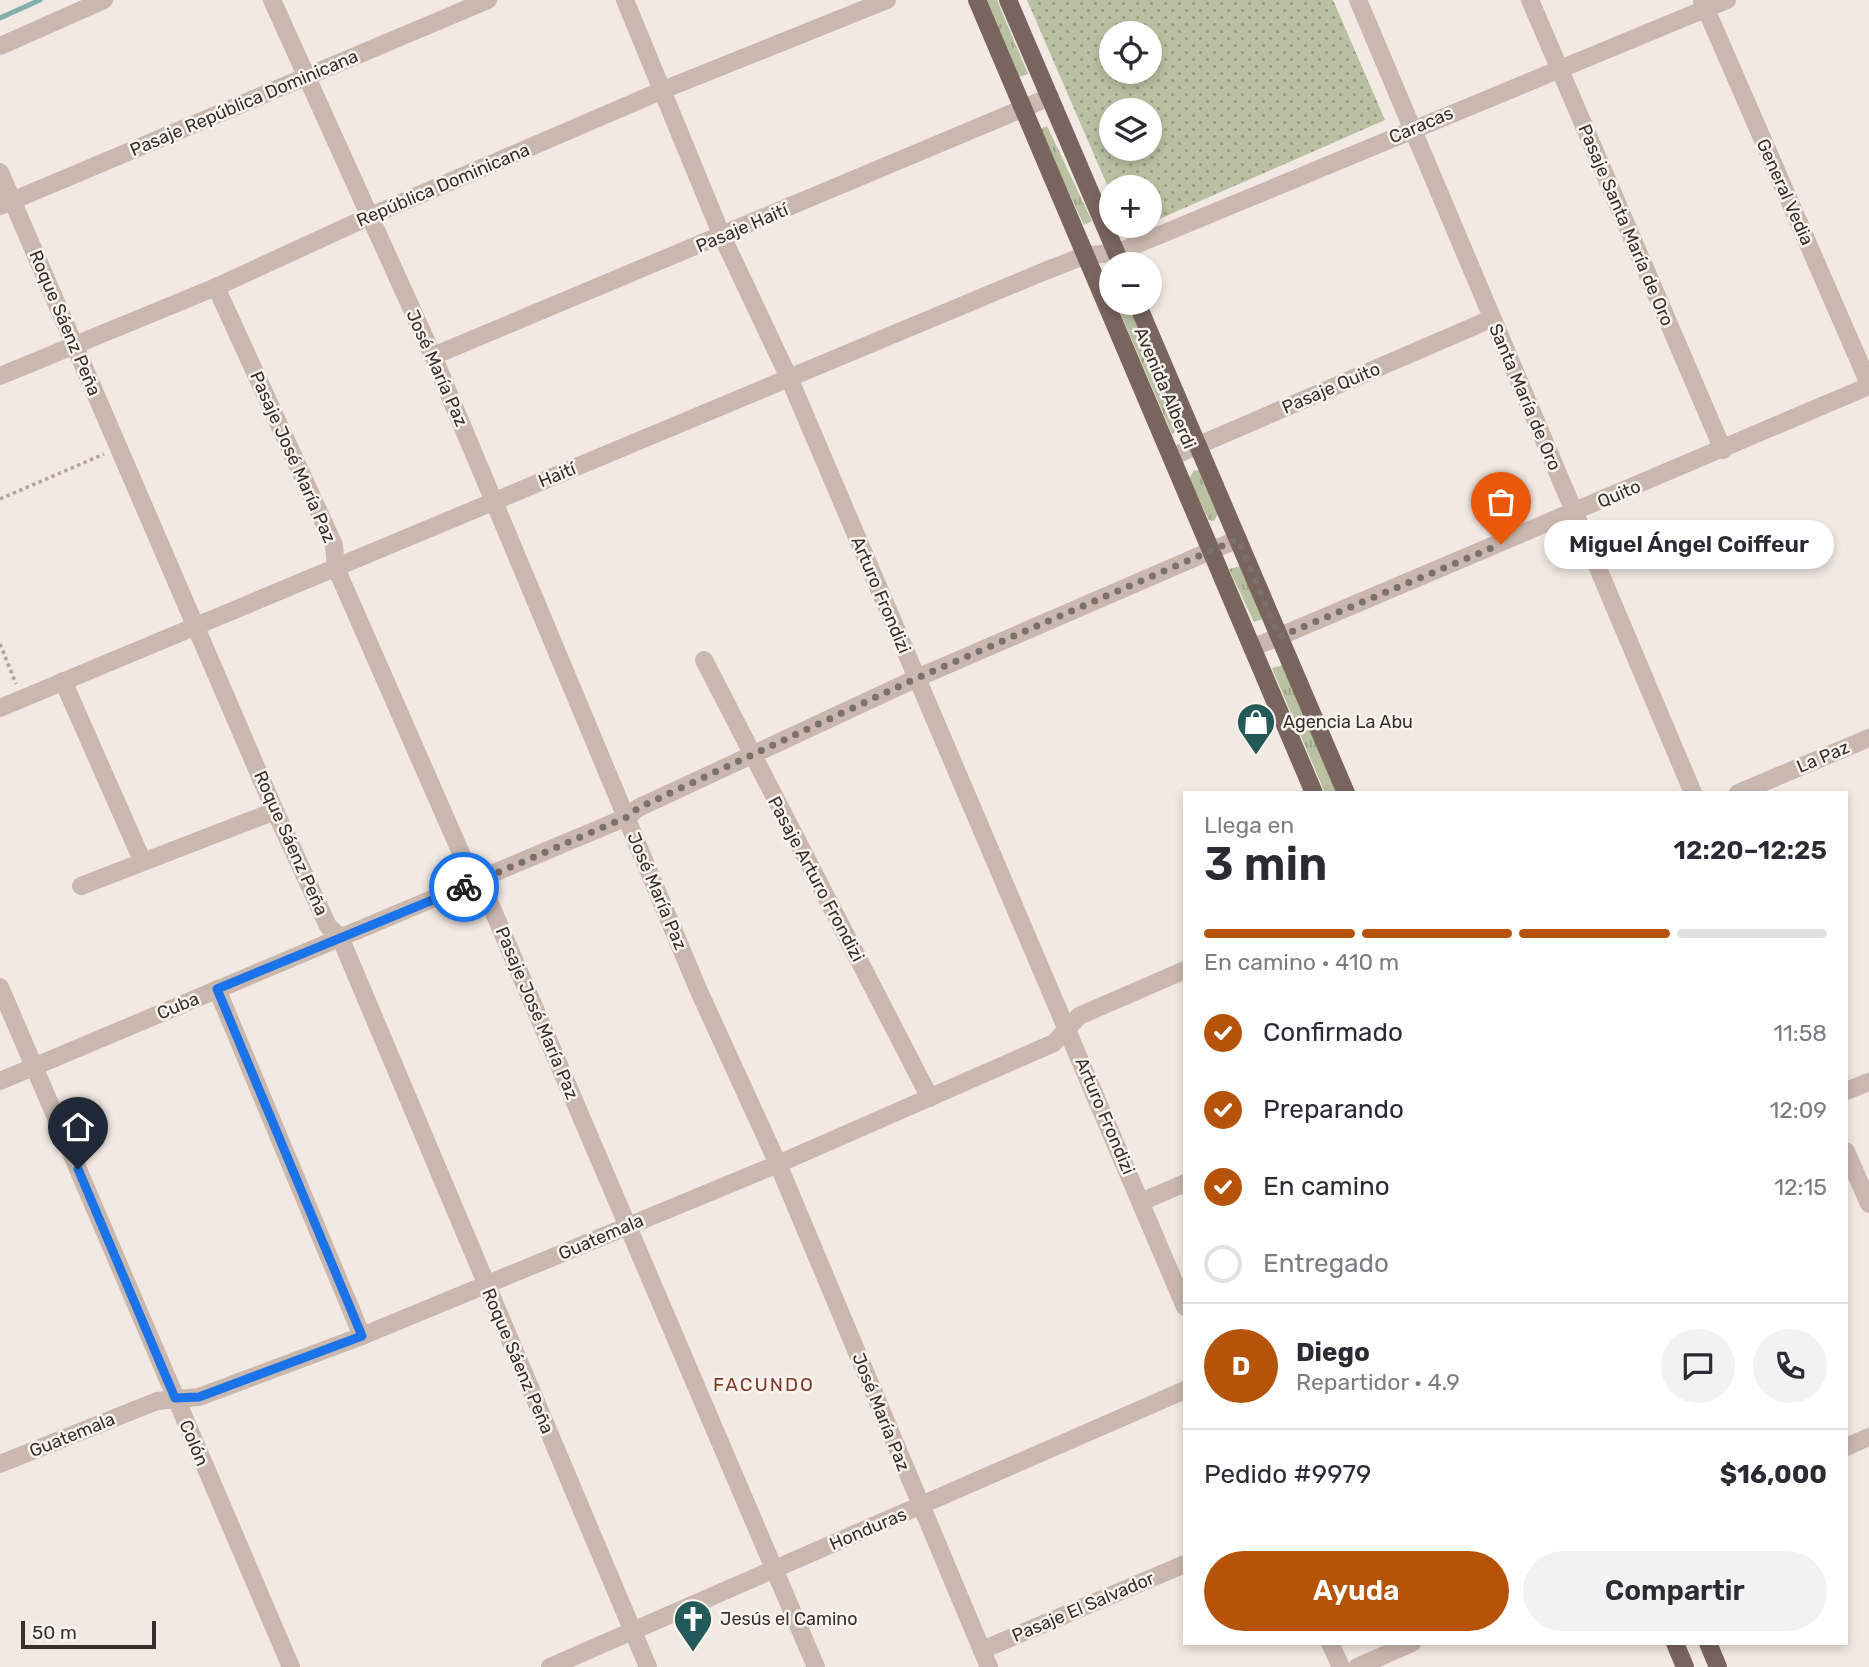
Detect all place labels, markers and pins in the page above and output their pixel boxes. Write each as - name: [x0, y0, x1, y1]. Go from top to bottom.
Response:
- pin: [1471, 472, 1531, 544]
- callout: Miguel Ángel Coiffeur: [1543, 520, 1834, 568]
- shop icon: Agencia La Abu: [1235, 701, 1277, 756]
- place label: Agencia La Abu: [1283, 711, 1413, 733]
- pin: [48, 1097, 108, 1169]
- church icon: Jesús el Camino: [672, 1598, 714, 1653]
- place label: Jesús el Camino: [720, 1608, 857, 1630]

